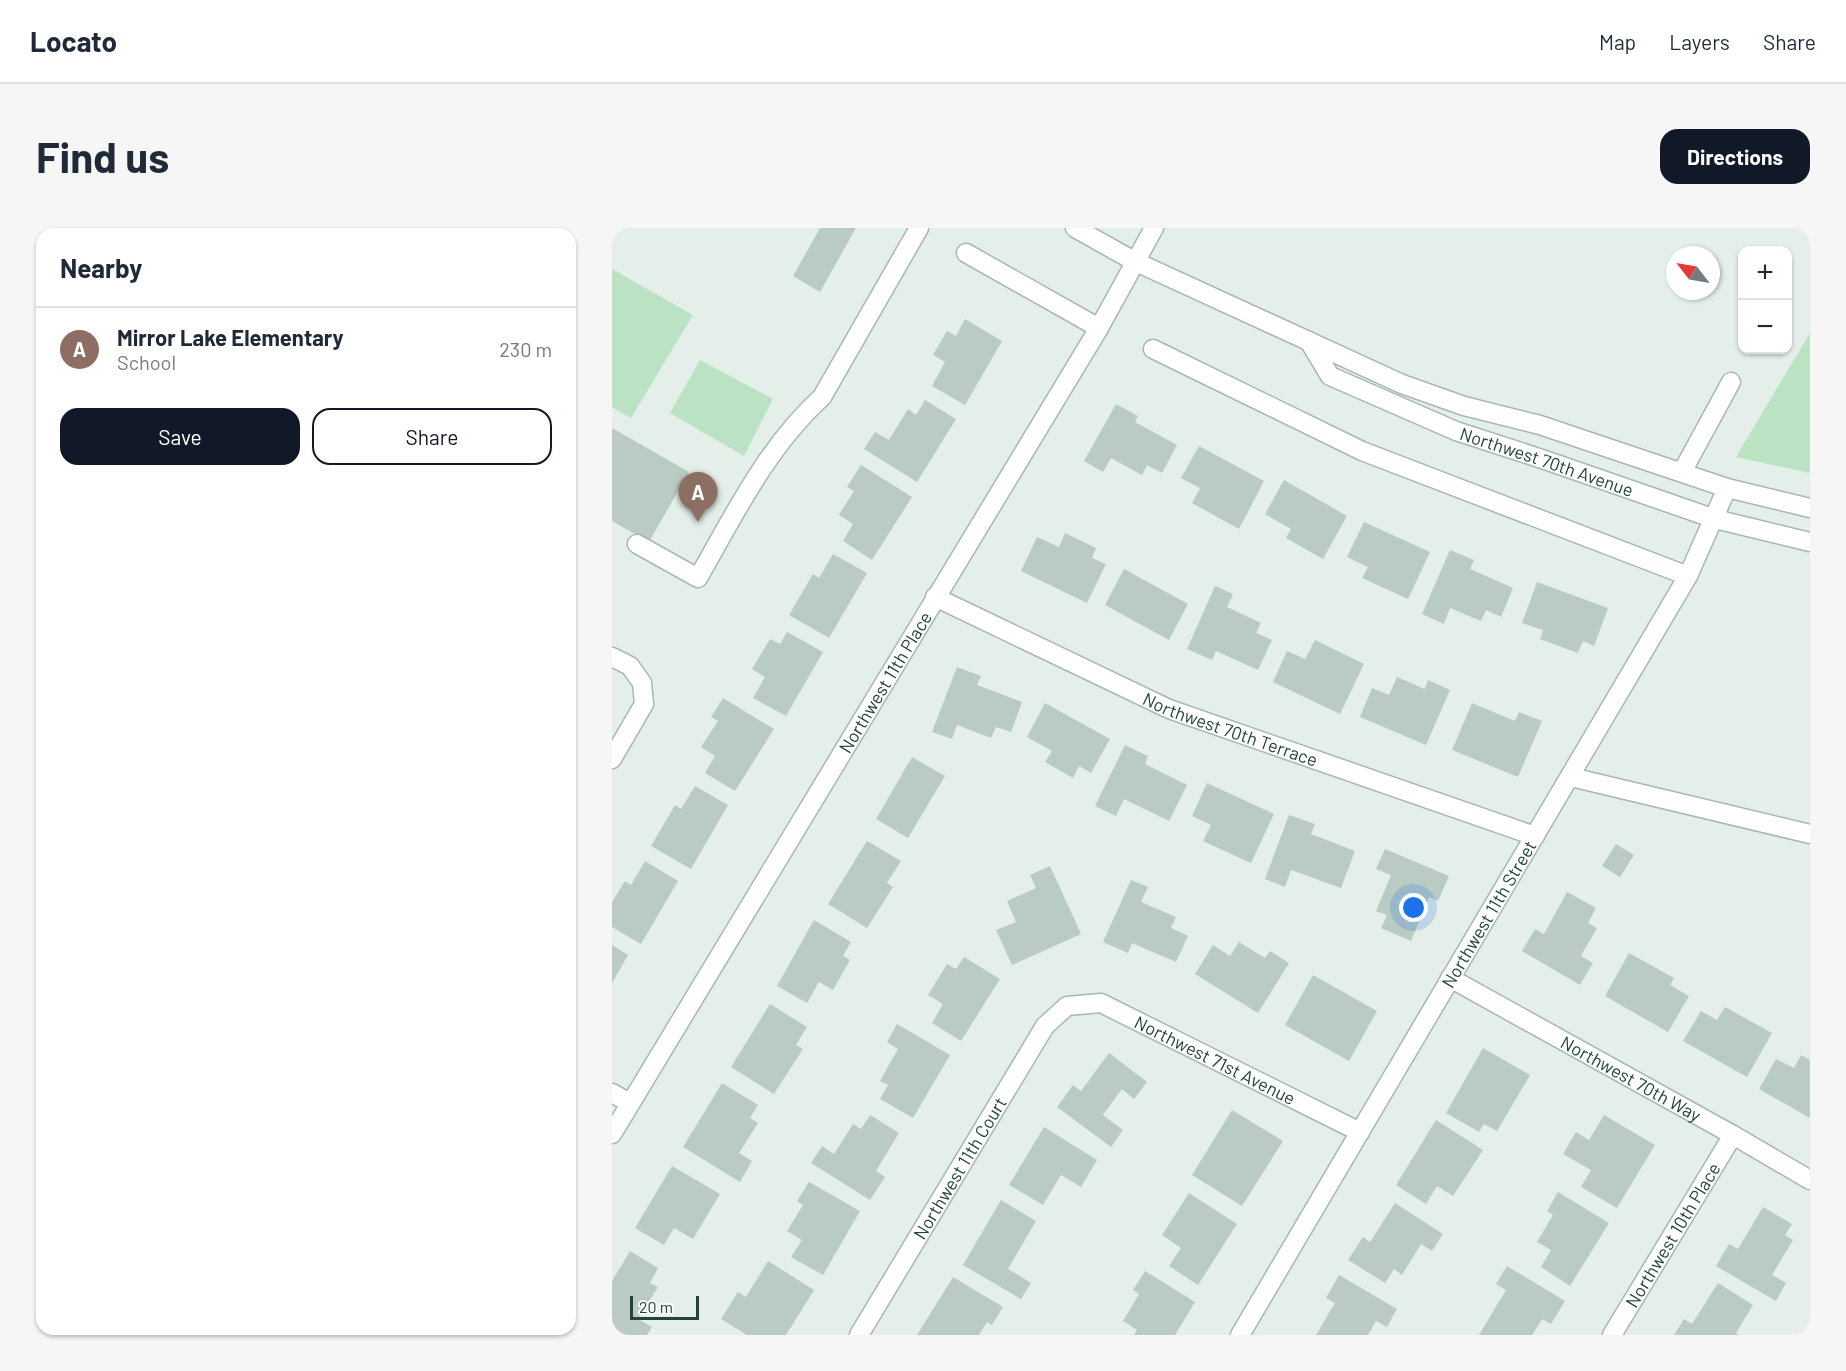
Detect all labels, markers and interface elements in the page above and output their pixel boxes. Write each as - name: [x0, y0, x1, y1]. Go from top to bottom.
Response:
- text: Locato: [30, 24, 117, 58]
- text: Map: [1599, 29, 1636, 54]
- text: Layers: [1669, 29, 1730, 54]
- text: Share: [1763, 29, 1816, 54]
- button: Directions: [1660, 129, 1810, 184]
- text: Find us: [36, 131, 169, 181]
- north arrow: [1666, 246, 1720, 300]
- map controls: [1738, 246, 1792, 354]
- button: +: [1738, 246, 1792, 300]
- text: Nearby: [60, 252, 142, 283]
- button: −: [1738, 300, 1792, 354]
- text: Mirror Lake Elementary: [117, 324, 344, 350]
- text: A: [73, 337, 86, 361]
- text: 230 m: [499, 337, 552, 361]
- text: School: [117, 350, 176, 374]
- button: Save: [60, 408, 300, 465]
- button: Share: [312, 408, 552, 465]
- street label: Northwest 70th Avenue: [1457, 422, 1636, 501]
- pin: A: [678, 472, 718, 522]
- street label: Northwest 11th Place: [834, 607, 936, 757]
- street label: Northwest 70th Terrace: [1139, 687, 1321, 771]
- street label: Northwest 11th Street: [1436, 836, 1541, 992]
- your location: [1399, 893, 1428, 922]
- street label: Northwest 71st Avenue: [1131, 1011, 1299, 1109]
- street label: Northwest 70th Way: [1557, 1031, 1705, 1126]
- street label: Northwest 11th Court: [908, 1093, 1011, 1243]
- street label: Northwest 10th Place: [1620, 1159, 1725, 1311]
- scale bar: [630, 1293, 699, 1320]
- text: 20 m: [639, 1297, 673, 1316]

